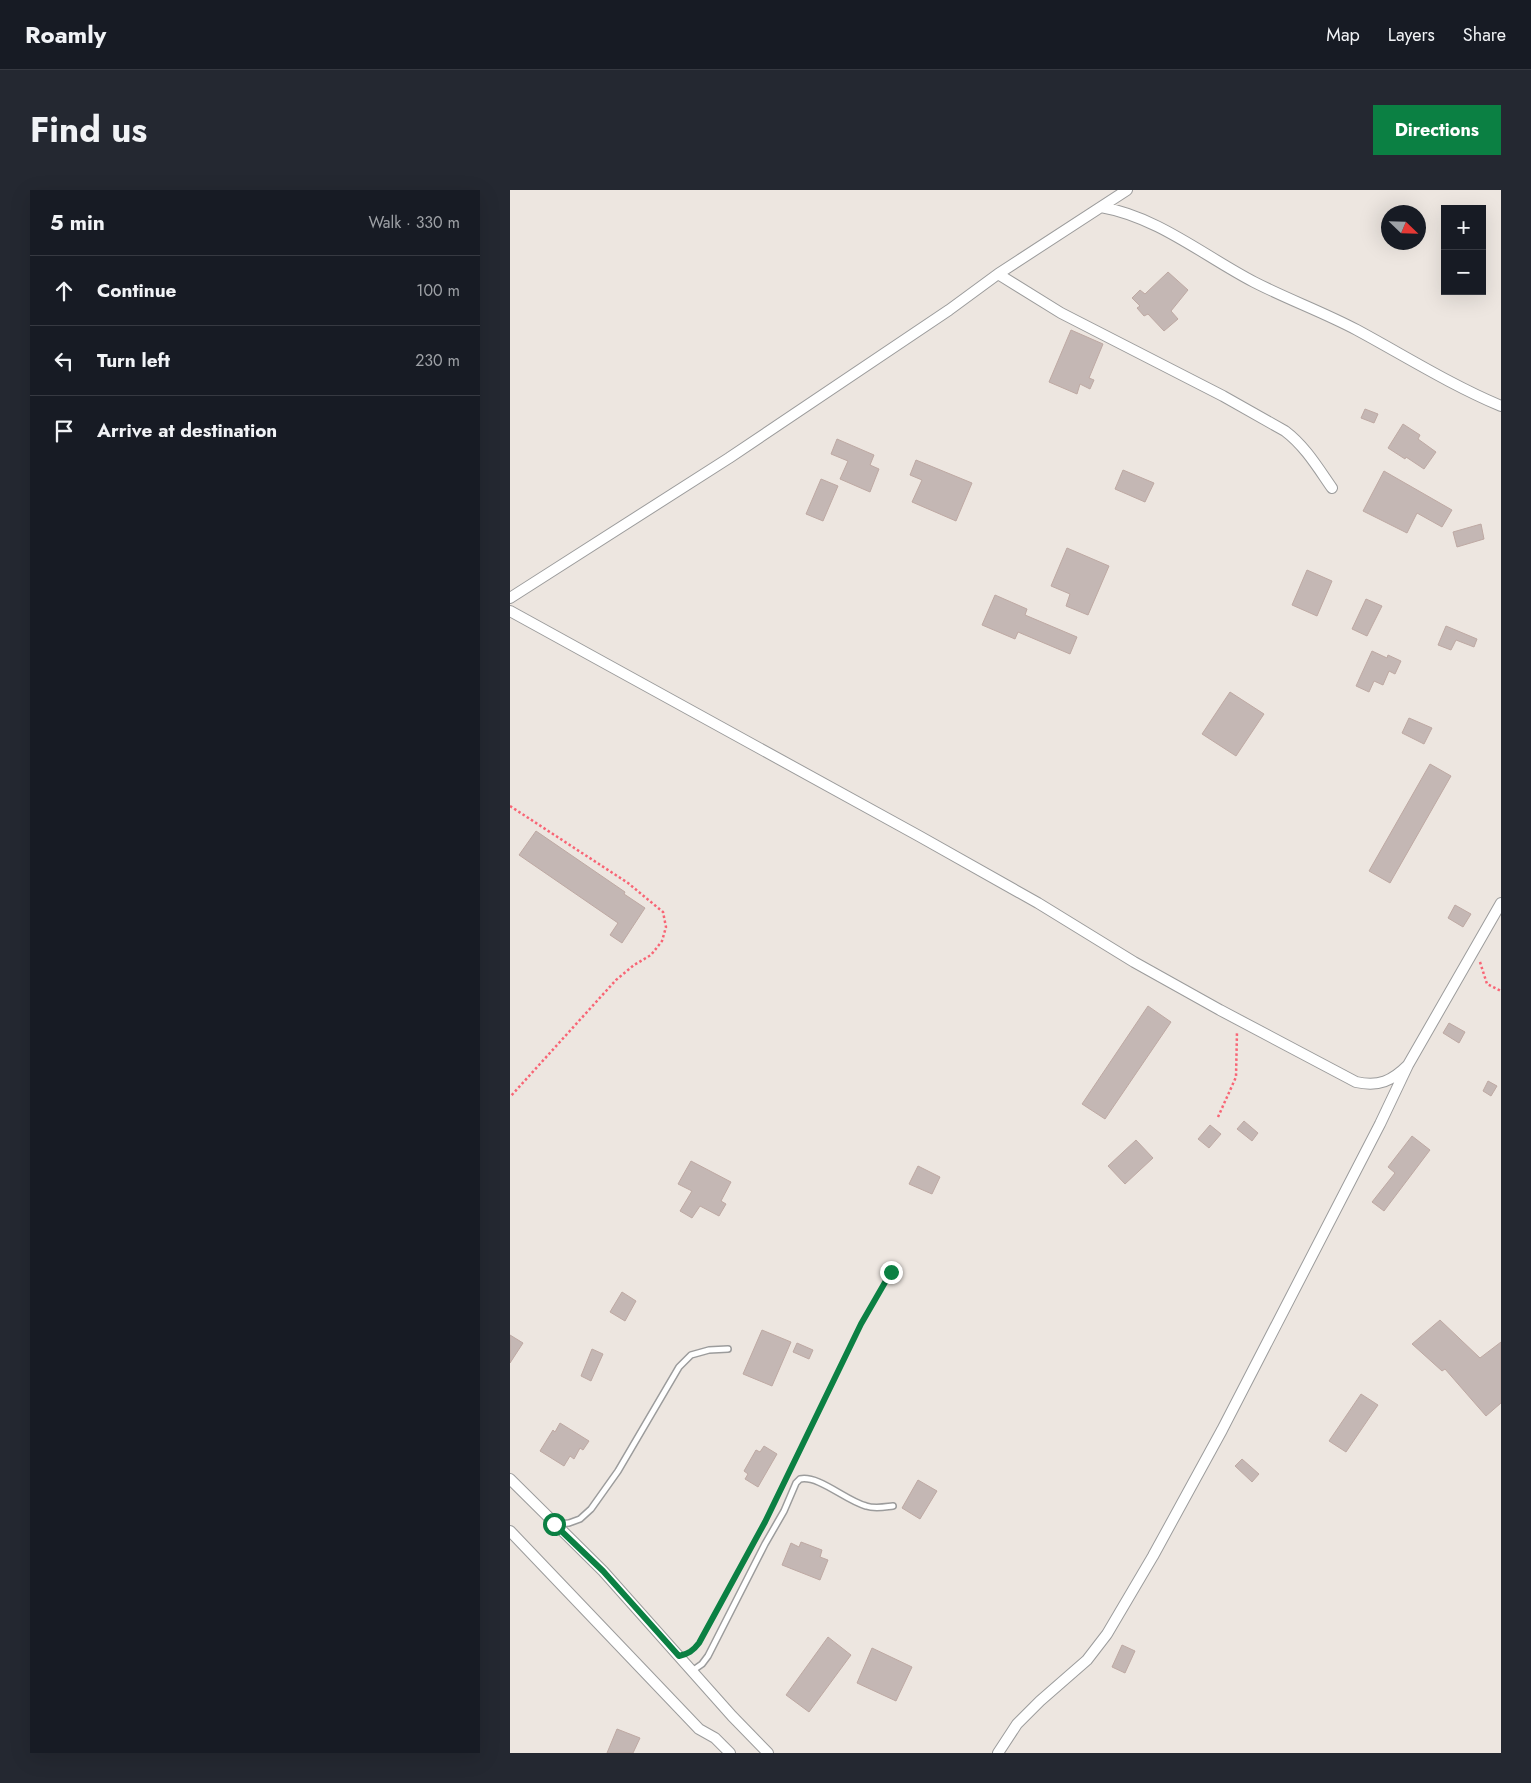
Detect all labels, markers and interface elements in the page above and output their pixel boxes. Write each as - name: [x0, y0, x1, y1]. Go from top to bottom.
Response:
- text: Roamly: [25, 17, 106, 52]
- text: Map: [1326, 22, 1360, 48]
- text: Layers: [1388, 22, 1435, 48]
- text: Share: [1463, 22, 1506, 48]
- text: Find us: [30, 105, 147, 155]
- button: Directions: [1373, 105, 1501, 155]
- north arrow: [1381, 205, 1426, 250]
- map controls: [1441, 205, 1486, 295]
- button: +: [1441, 205, 1486, 250]
- text: 5 min: [50, 208, 105, 238]
- text: Walk · 330 m: [369, 211, 460, 234]
- button: −: [1441, 250, 1486, 295]
- icon: ahead: [50, 277, 78, 305]
- text: Continue: [97, 277, 176, 304]
- text: 100 m: [416, 279, 460, 302]
- icon: left: [50, 347, 78, 375]
- text: Turn left: [97, 347, 170, 374]
- text: 230 m: [415, 349, 460, 372]
- icon: arrive: [50, 417, 78, 445]
- text: Arrive at destination: [97, 417, 277, 444]
- route end: [880, 1261, 903, 1284]
- route start: [543, 1513, 566, 1536]

